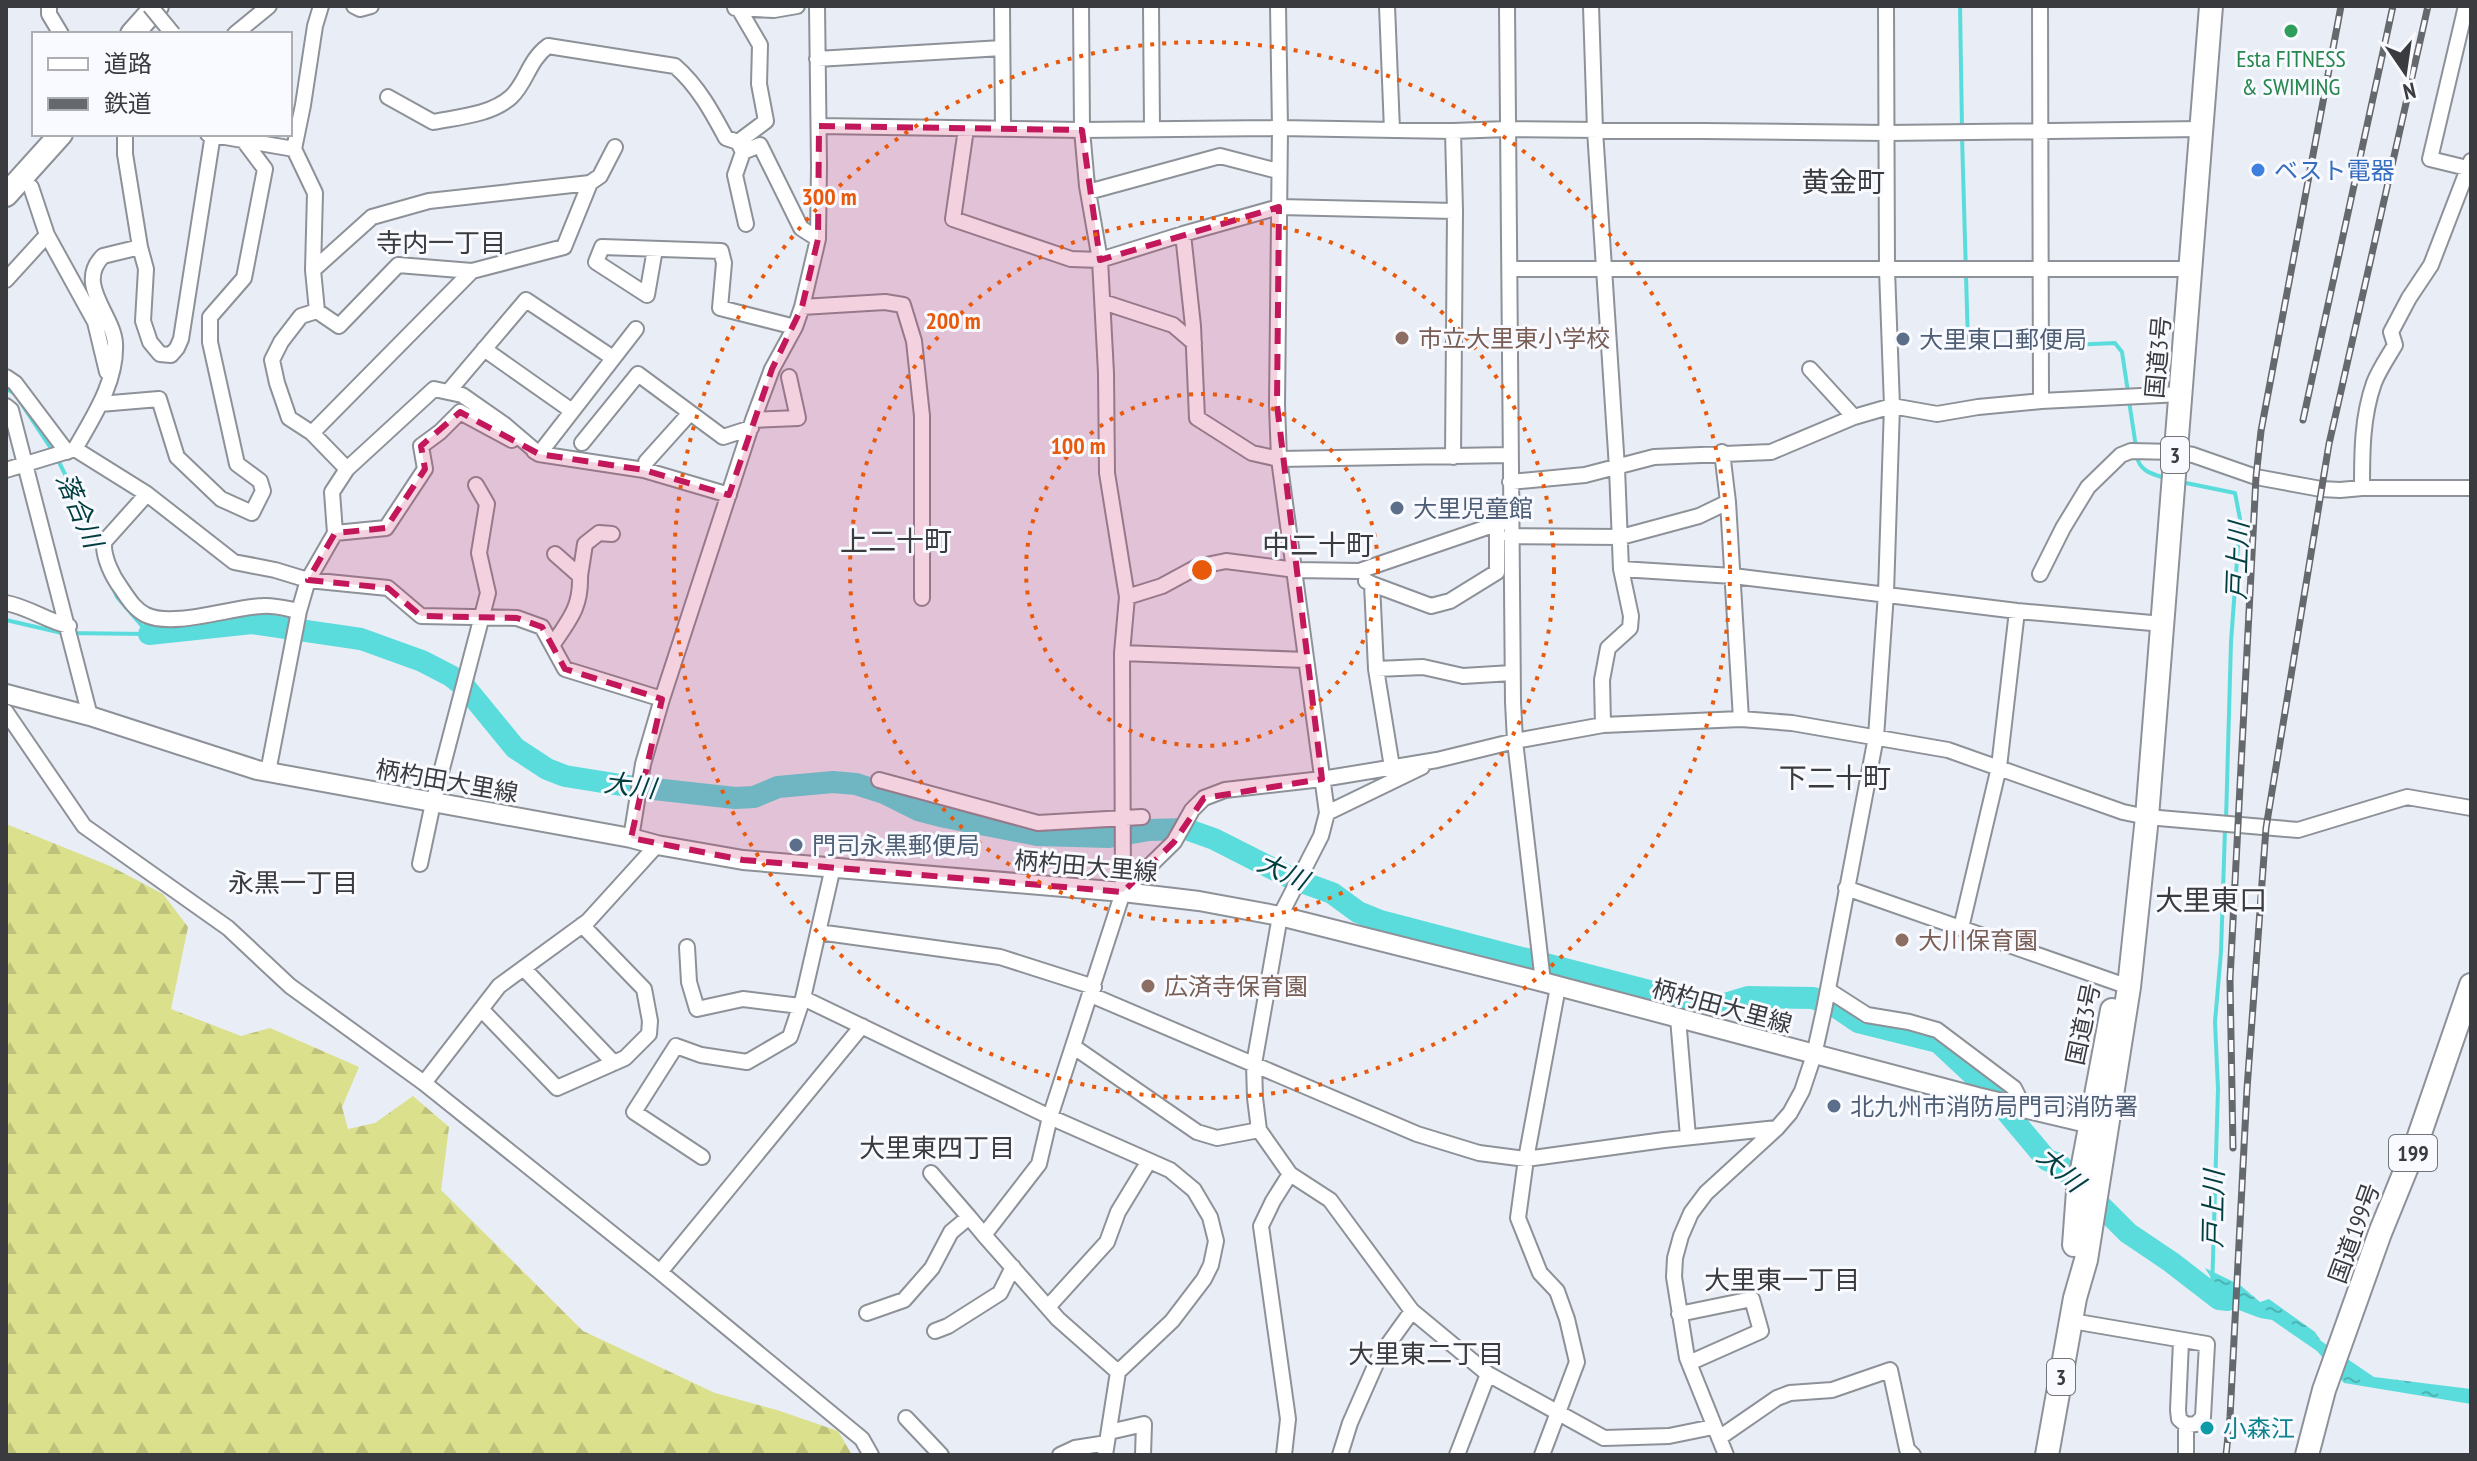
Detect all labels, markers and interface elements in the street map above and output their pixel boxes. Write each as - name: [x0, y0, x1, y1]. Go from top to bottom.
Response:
- marker: Esta FITNESS & SWIMING: [2282, 22, 2300, 40]
- legend: [32, 32, 292, 136]
- north arrow: [2365, 32, 2445, 112]
- place label: Esta FITNESS & SWIMING: [2236, 43, 2346, 102]
- text: 道路: [104, 48, 152, 79]
- text: N: [2401, 77, 2418, 106]
- text: 鉄道: [104, 88, 152, 119]
- place label: ベスト電器: [2274, 155, 2394, 186]
- marker: ベスト電器: [2249, 161, 2267, 179]
- district label: 黄金町: [1801, 163, 1885, 200]
- text: 300 m: [801, 181, 857, 212]
- district label: 寺内一丁目: [376, 226, 506, 259]
- text: 200 m: [925, 305, 981, 336]
- street label: 国道3号: [2139, 314, 2177, 400]
- place label: 市立大里東小学校: [1418, 323, 1610, 354]
- place label: 大里東口郵便局: [1919, 324, 2087, 355]
- marker: 市立大里東小学校: [1393, 329, 1411, 347]
- marker: 大里東口郵便局: [1894, 330, 1912, 348]
- text: 100 m: [1050, 430, 1106, 461]
- road number: 3: [2161, 437, 2189, 473]
- water label: 落合川: [50, 468, 112, 555]
- place label: 大里児童館: [1413, 493, 1533, 524]
- marker: 大里児童館: [1388, 499, 1406, 517]
- water label: 戸上川: [2219, 518, 2255, 601]
- district label: 上二十町: [840, 522, 952, 559]
- district label: 中二十町: [1262, 526, 1374, 563]
- centre of rings: [1188, 556, 1216, 584]
- street label: 柄杓田大里線: [373, 753, 521, 809]
- district label: 下二十町: [1779, 759, 1891, 796]
- water label: 大川: [602, 765, 661, 805]
- place label: 門司永黒郵便局: [812, 830, 980, 861]
- marker: 門司永黒郵便局: [787, 836, 805, 854]
- street label: 柄杓田大里線: [1013, 844, 1159, 888]
- water label: 大川: [1253, 845, 1316, 898]
- district label: 永黒一丁目: [228, 866, 358, 899]
- district label: 大里東口: [2155, 881, 2267, 918]
- place label: 大川保育園: [1918, 925, 2038, 956]
- marker: 大川保育園: [1893, 931, 1911, 949]
- place label: 広済寺保育園: [1164, 971, 1308, 1002]
- street label: 柄杓田大里線: [1648, 972, 1796, 1040]
- marker: 広済寺保育園: [1139, 977, 1157, 995]
- street label: 国道3号: [2059, 980, 2107, 1068]
- place label: 北九州市消防局門司消防署: [1850, 1091, 2138, 1122]
- marker: 北九州市消防局門司消防署: [1825, 1097, 1843, 1115]
- district label: 大里東四丁目: [859, 1131, 1015, 1164]
- road number: 199: [2389, 1135, 2437, 1171]
- water label: 大川: [2031, 1139, 2094, 1201]
- water label: 戸上川: [2196, 1167, 2230, 1248]
- street label: 国道199号: [2322, 1179, 2386, 1287]
- district label: 大里東一丁目: [1704, 1263, 1860, 1296]
- district label: 大里東二丁目: [1348, 1337, 1504, 1370]
- road number: 3: [2047, 1359, 2075, 1395]
- place label: 小森江: [2223, 1413, 2295, 1444]
- marker: 小森江: [2198, 1419, 2216, 1437]

